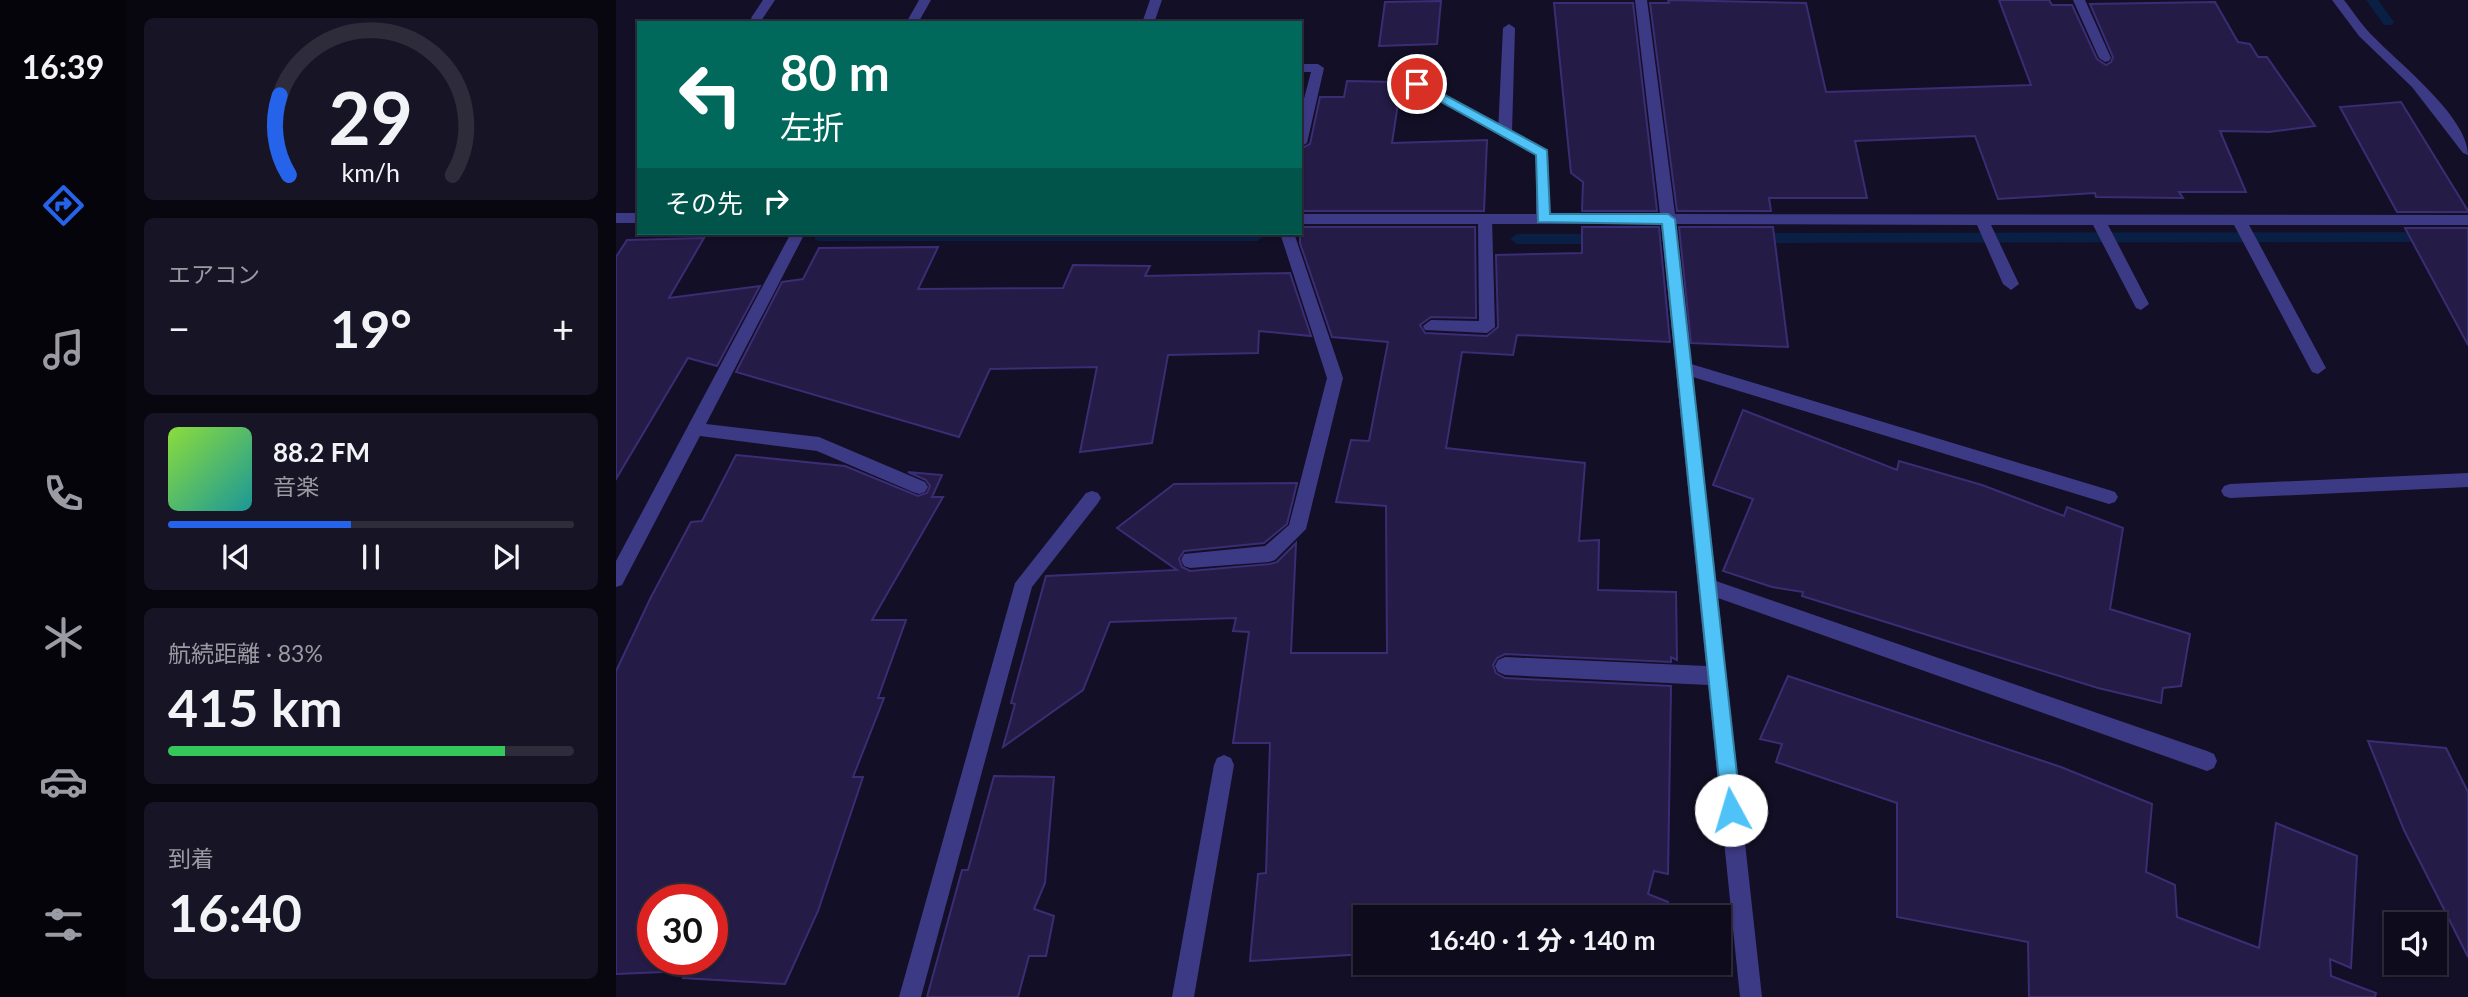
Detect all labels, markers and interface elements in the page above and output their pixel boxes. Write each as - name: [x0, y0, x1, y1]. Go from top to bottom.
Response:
- text: 80 m: [780, 43, 890, 101]
- text: 16:39: [22, 47, 104, 86]
- icon: left: [665, 49, 756, 140]
- pin: [1387, 54, 1447, 114]
- icon: arrive: [1398, 65, 1436, 103]
- text: 29: [329, 73, 413, 161]
- text: 左折: [780, 107, 844, 146]
- text: km/h: [342, 157, 400, 187]
- icon: directions: [39, 181, 88, 230]
- icon: right: [757, 182, 795, 220]
- text: その先: [665, 187, 743, 219]
- text: エアコン: [168, 260, 260, 288]
- text: 19°: [330, 297, 412, 359]
- text: −: [168, 305, 190, 351]
- text: +: [552, 305, 574, 351]
- icon: music: [39, 325, 88, 374]
- text: 88.2 FM: [273, 436, 370, 468]
- icon: phone: [39, 469, 88, 518]
- text: 音楽: [273, 472, 319, 500]
- icon: previous: [217, 538, 255, 576]
- icon: pause: [352, 538, 390, 576]
- icon: next: [487, 538, 525, 576]
- icon: climate: [39, 613, 88, 662]
- text: 航続距離 · 83%: [168, 639, 323, 667]
- text: 415 km: [168, 676, 342, 738]
- icon: car: [39, 757, 88, 806]
- position arrow: [1694, 773, 1768, 847]
- text: 到着: [168, 844, 214, 872]
- text: 16:40: [168, 881, 302, 943]
- speed limit sign: 30: [637, 884, 728, 975]
- icon: filters: [39, 900, 88, 949]
- map controls: [2384, 912, 2447, 975]
- button: sound: [2384, 912, 2447, 975]
- text: 16:40 · 1 分 · 140 m: [1428, 924, 1656, 956]

